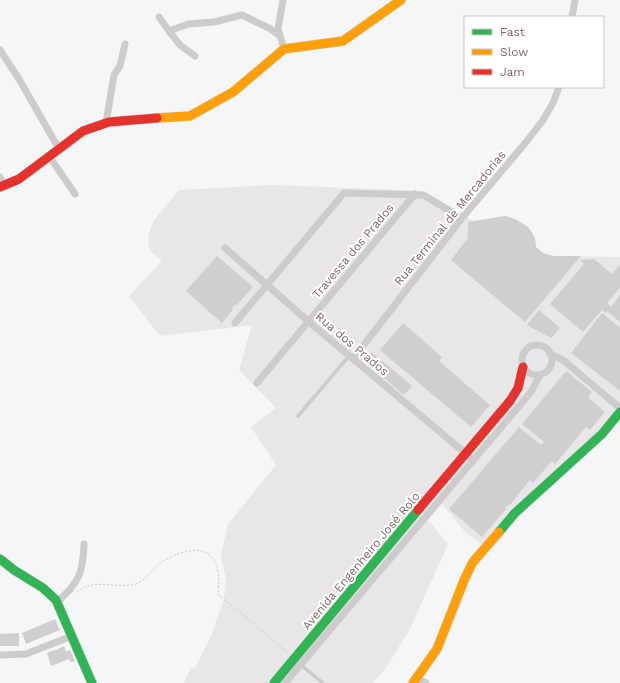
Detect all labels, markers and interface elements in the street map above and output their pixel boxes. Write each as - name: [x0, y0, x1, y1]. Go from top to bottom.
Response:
- legend: [464, 16, 604, 88]
- text: Fast: [500, 25, 525, 39]
- text: Slow: [500, 45, 528, 59]
- text: Jam: [500, 65, 525, 79]
- street label: Rua Terminal de Mercadorias: [391, 148, 509, 288]
- street label: Travessa dos Prados: [309, 201, 397, 301]
- street label: Rua dos Prados: [313, 309, 391, 379]
- street label: Avenida Engenheiro José Rolo: [299, 489, 423, 633]

